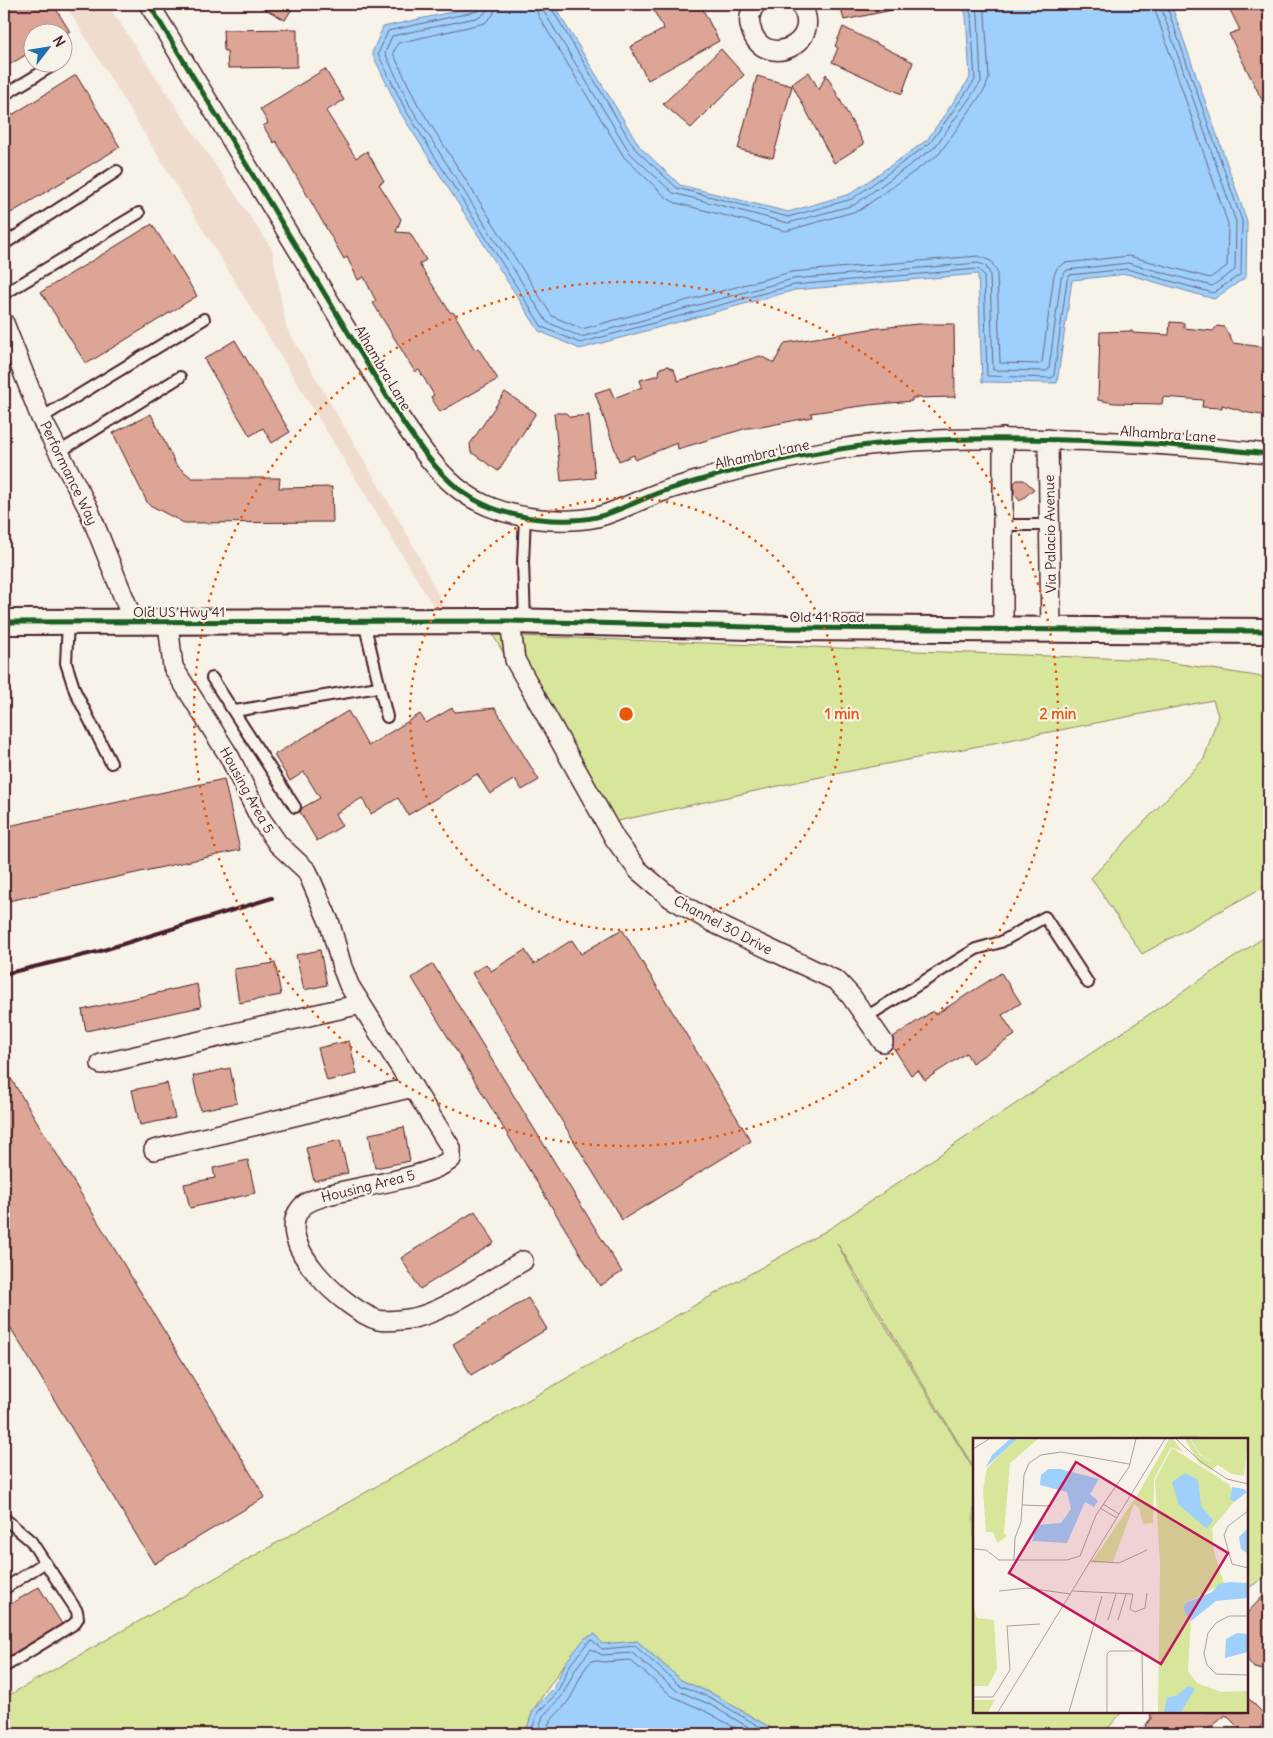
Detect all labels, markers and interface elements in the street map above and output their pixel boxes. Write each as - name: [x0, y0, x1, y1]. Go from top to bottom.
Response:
- north arrow: [22, 22, 72, 72]
- text: N: [49, 33, 69, 50]
- street label: Alhambra Lane: [350, 322, 416, 414]
- street label: Performance Way: [36, 418, 102, 528]
- street label: Alhambra Lane: [1119, 422, 1217, 446]
- street label: Alhambra Lane: [713, 435, 811, 473]
- street label: Via Palacio Avenue: [1040, 474, 1060, 594]
- street label: Old US Hwy 41: [133, 603, 225, 621]
- street label: Old 41 Road: [789, 608, 865, 626]
- text: 1 min: [825, 704, 860, 723]
- text: 2 min: [1040, 704, 1077, 723]
- centre of rings: [617, 705, 635, 723]
- street label: Housing Area 5: [216, 744, 278, 836]
- street label: Channel 30 Drive: [671, 891, 775, 959]
- street label: Housing Area 5: [319, 1166, 417, 1206]
- inset map: [973, 1438, 1248, 1713]

